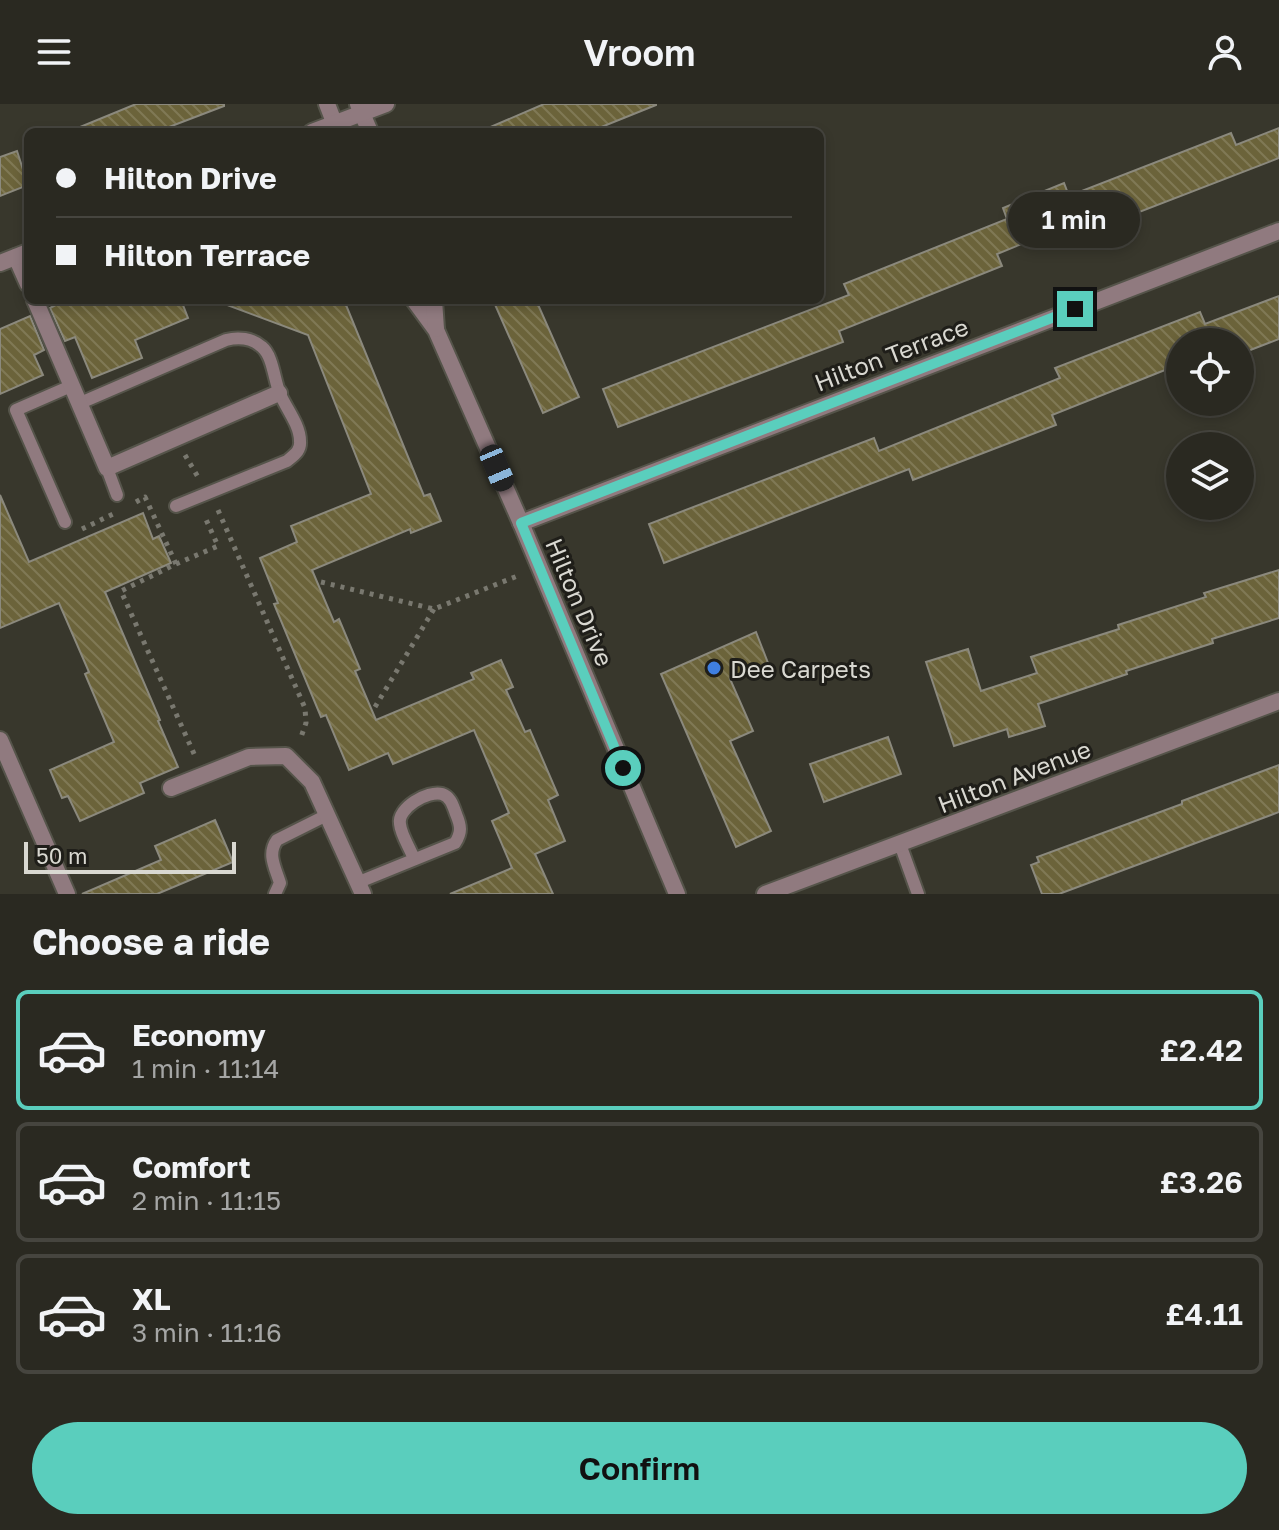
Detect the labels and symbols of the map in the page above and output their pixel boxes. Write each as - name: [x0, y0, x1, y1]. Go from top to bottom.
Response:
- callout: 1 min: [1009, 193, 1141, 249]
- route end: [1057, 291, 1093, 327]
- street label: Hilton Terrace: [810, 311, 972, 397]
- car: [477, 441, 517, 495]
- street label: Hilton Drive: [540, 534, 620, 670]
- place label: Dee Carpets: [730, 654, 871, 683]
- marker: Dee Carpets: [705, 659, 723, 677]
- street label: Hilton Avenue: [933, 734, 1095, 818]
- route start: [605, 750, 641, 786]
- scale bar: [24, 838, 236, 874]

